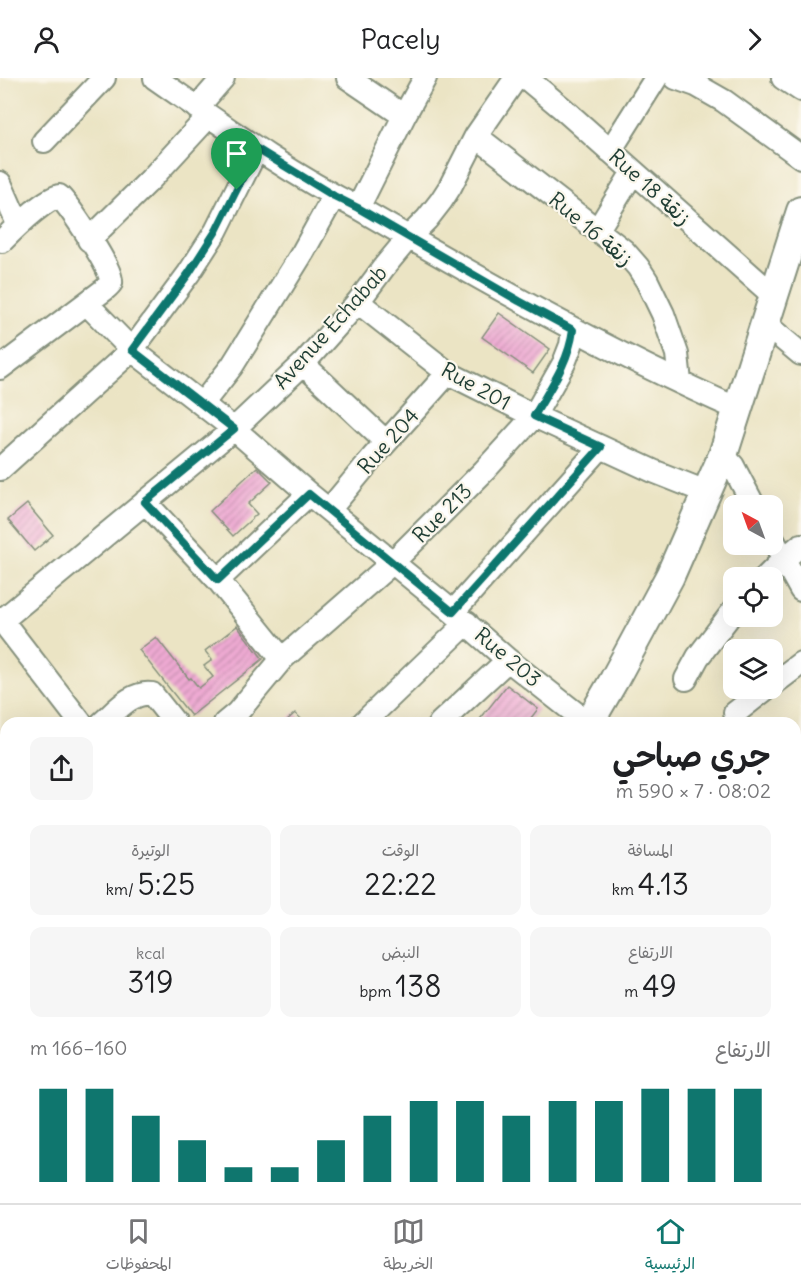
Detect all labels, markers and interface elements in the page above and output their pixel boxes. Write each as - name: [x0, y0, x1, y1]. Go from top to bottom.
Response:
- text: Pacely: [360, 22, 441, 56]
- icon: person: [30, 23, 63, 56]
- icon: forward: [738, 23, 771, 56]
- pin: [211, 128, 262, 190]
- icon: arrive: [220, 137, 253, 170]
- street label: Rue 18 زنقة: [603, 143, 697, 231]
- street label: Rue 16 زنقة: [543, 186, 639, 272]
- street label: Avenue Echabab: [267, 260, 393, 394]
- street label: Rue 201: [436, 356, 516, 416]
- street label: Rue 204: [351, 403, 425, 479]
- street label: Rue 213: [406, 477, 478, 549]
- north arrow: [723, 495, 783, 555]
- map controls: [723, 495, 783, 699]
- button: locate: [723, 567, 783, 627]
- street label: Rue 203: [469, 621, 547, 693]
- button: layers: [723, 639, 783, 699]
- text: جري صباحي: [612, 734, 771, 776]
- button: share: [30, 737, 93, 800]
- text: 08:02 · 7 × 590 m: [616, 778, 771, 803]
- text: الوتيرة: [131, 840, 170, 860]
- text: الوقت: [382, 840, 419, 860]
- text: المسافة: [628, 840, 673, 860]
- text: 5:25: [138, 865, 195, 903]
- text: 22:22: [364, 865, 437, 903]
- text: 4.13: [638, 865, 689, 903]
- text: /km: [106, 879, 138, 899]
- text: km: [612, 879, 638, 899]
- text: النبض: [381, 942, 420, 962]
- text: الارتفاع: [628, 942, 673, 962]
- text: kcal: [136, 943, 165, 963]
- text: 319: [128, 963, 173, 1001]
- text: 138: [395, 967, 442, 1005]
- text: 49: [642, 967, 677, 1005]
- text: bpm: [359, 981, 395, 1001]
- text: m: [624, 981, 642, 1001]
- text: 160–166 m: [30, 1035, 127, 1060]
- text: الارتفاع: [715, 1037, 771, 1062]
- tab: المحفوظات: [106, 1215, 172, 1278]
- tab: الخريطة: [383, 1215, 433, 1278]
- tab: الرئيسية: [645, 1215, 695, 1278]

